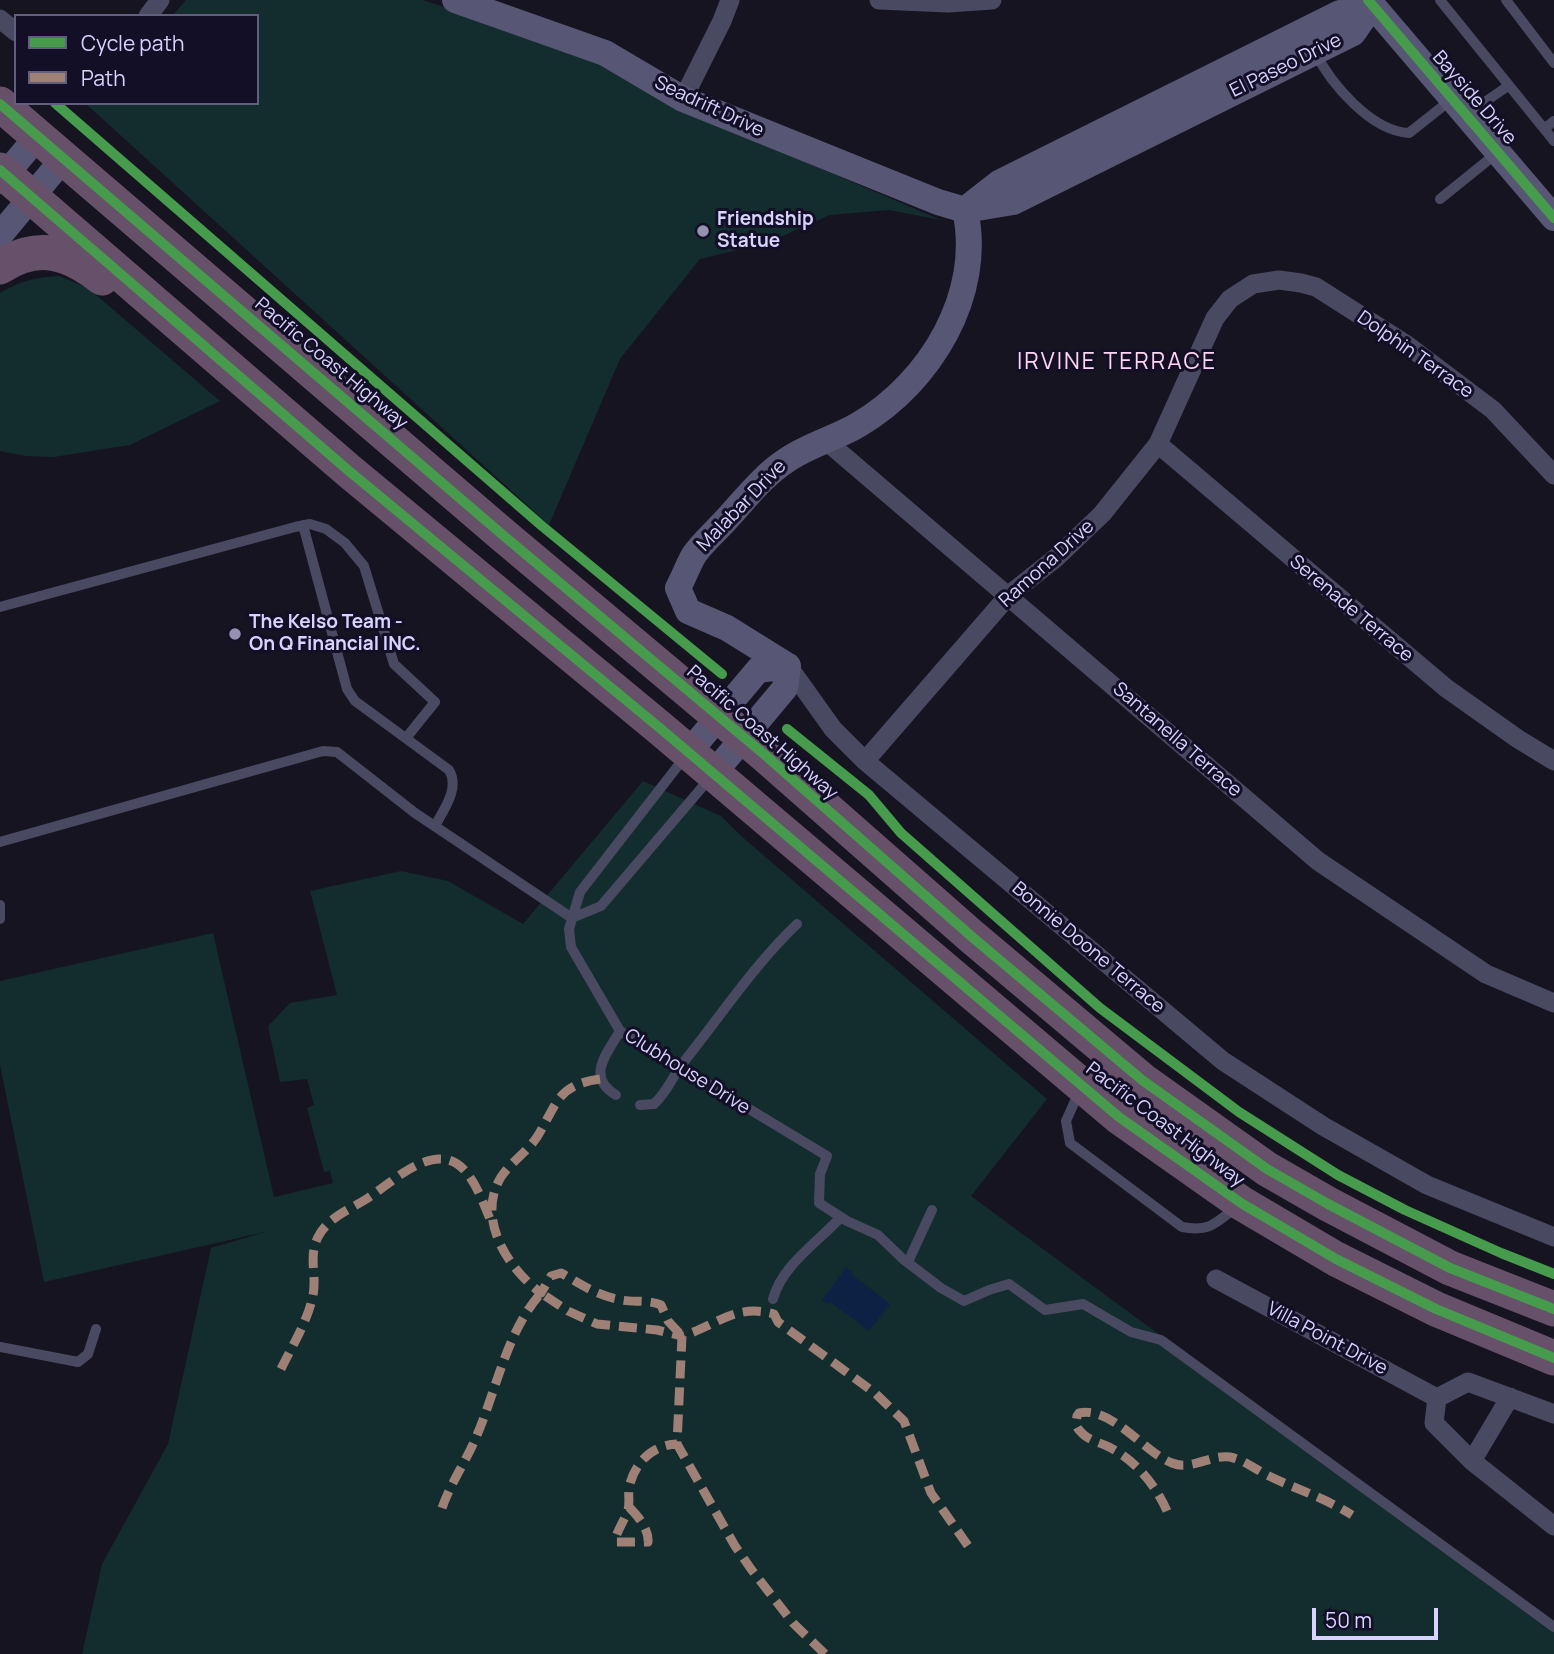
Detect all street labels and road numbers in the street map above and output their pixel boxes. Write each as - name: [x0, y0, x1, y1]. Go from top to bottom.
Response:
- street label: El Paseo Drive: [1227, 29, 1345, 103]
- street label: Bayside Drive: [1427, 47, 1521, 149]
- street label: Seadrift Drive: [651, 72, 767, 142]
- street label: Pacific Coast Highway: [250, 293, 412, 435]
- street label: Dolphin Terrace: [1353, 306, 1477, 404]
- street label: Malabar Drive: [693, 455, 791, 557]
- street label: Ramona Drive: [995, 515, 1099, 613]
- street label: Serenade Terrace: [1285, 551, 1417, 667]
- street label: Pacific Coast Highway: [682, 661, 842, 805]
- street label: Santanella Terrace: [1108, 678, 1246, 802]
- street label: Bonnie Doone Terrace: [1007, 877, 1169, 1019]
- street label: Clubhouse Drive: [620, 1024, 754, 1120]
- street label: Pacific Coast Highway: [1081, 1058, 1249, 1192]
- street label: Villa Point Drive: [1263, 1298, 1391, 1380]

